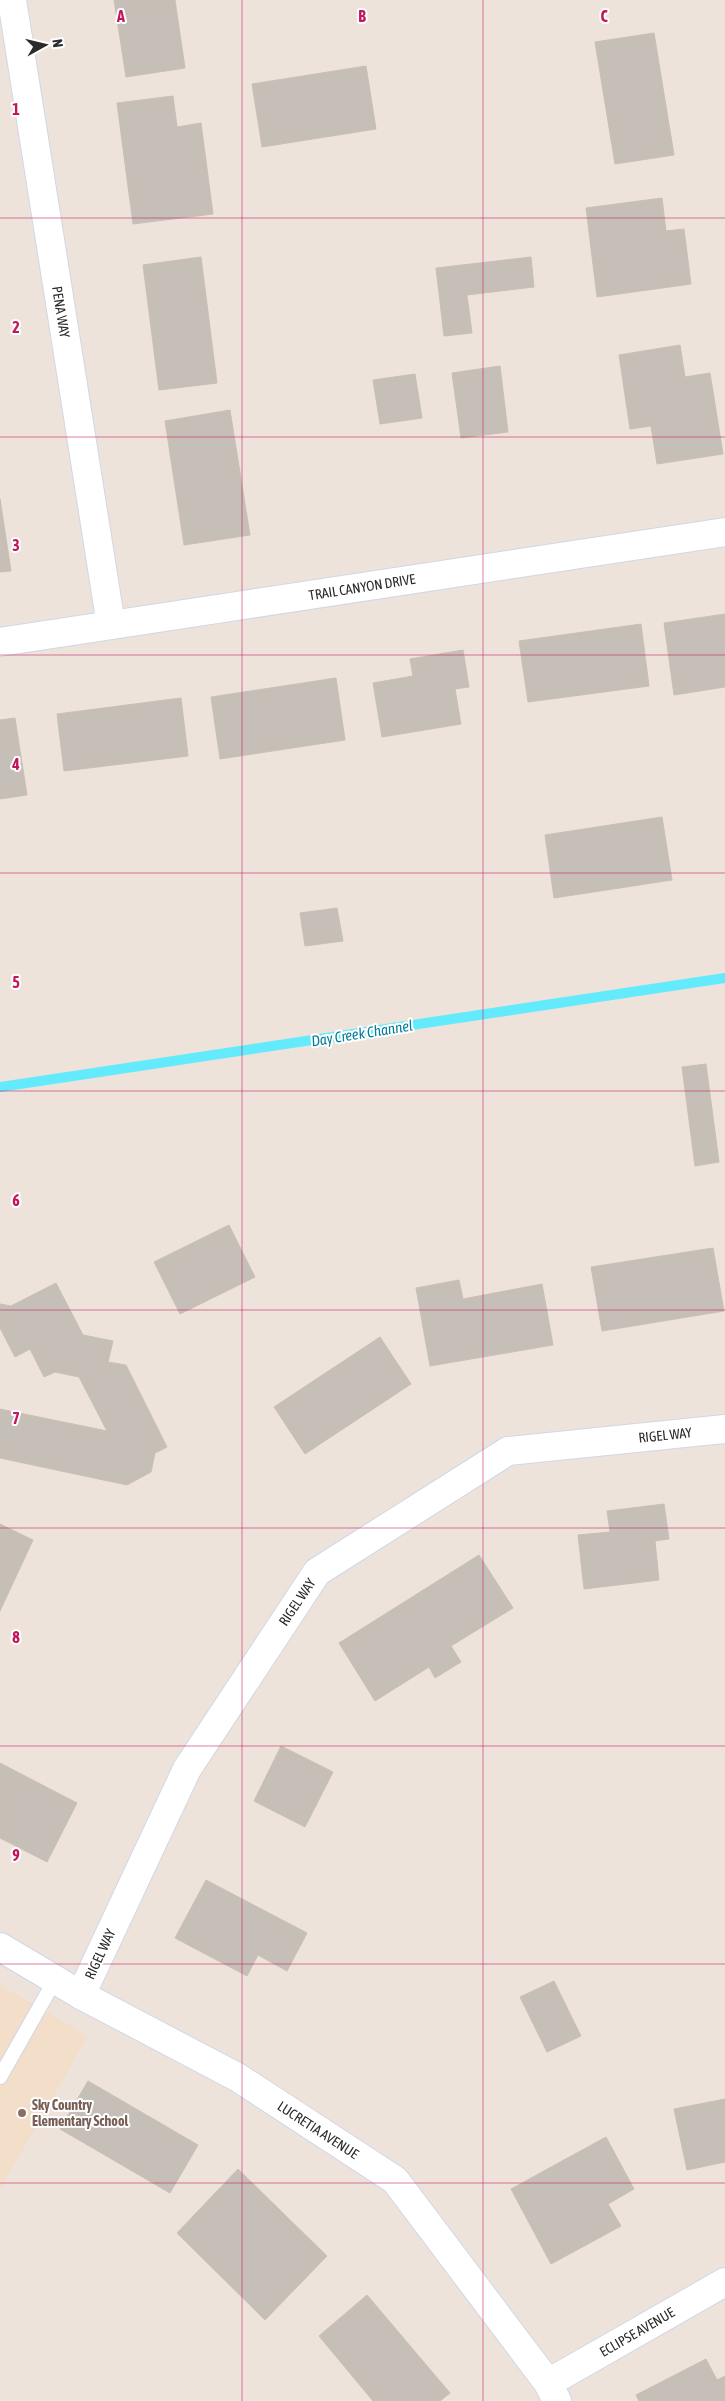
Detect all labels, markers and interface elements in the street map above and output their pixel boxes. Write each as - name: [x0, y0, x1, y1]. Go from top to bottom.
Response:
- text: A: [116, 7, 125, 25]
- text: B: [358, 7, 366, 25]
- text: C: [600, 7, 608, 25]
- north arrow: [20, 20, 70, 70]
- text: N: [49, 38, 66, 48]
- text: 1: [12, 100, 20, 118]
- street label: PENA WAY: [49, 285, 73, 340]
- text: 2: [12, 318, 20, 336]
- text: 3: [12, 536, 20, 554]
- street label: TRAIL CANYON DRIVE: [308, 571, 416, 603]
- text: 4: [11, 755, 20, 773]
- text: 5: [12, 973, 20, 991]
- water label: Day Creek Channel: [310, 1017, 414, 1049]
- text: 6: [12, 1191, 20, 1209]
- text: 7: [12, 1409, 20, 1427]
- street label: RIGEL WAY: [638, 1424, 693, 1446]
- street label: RIGEL WAY: [275, 1575, 319, 1629]
- text: 8: [12, 1628, 20, 1646]
- text: 9: [12, 1846, 20, 1864]
- street label: RIGEL WAY: [81, 1926, 119, 1982]
- place label: Sky Country Elementary School: [32, 2097, 128, 2129]
- street label: LUCRETIA AVENUE: [275, 2098, 362, 2162]
- marker: Sky Country Elementary School: [16, 2107, 28, 2119]
- street label: ECLIPSE AVENUE: [597, 2304, 677, 2360]

